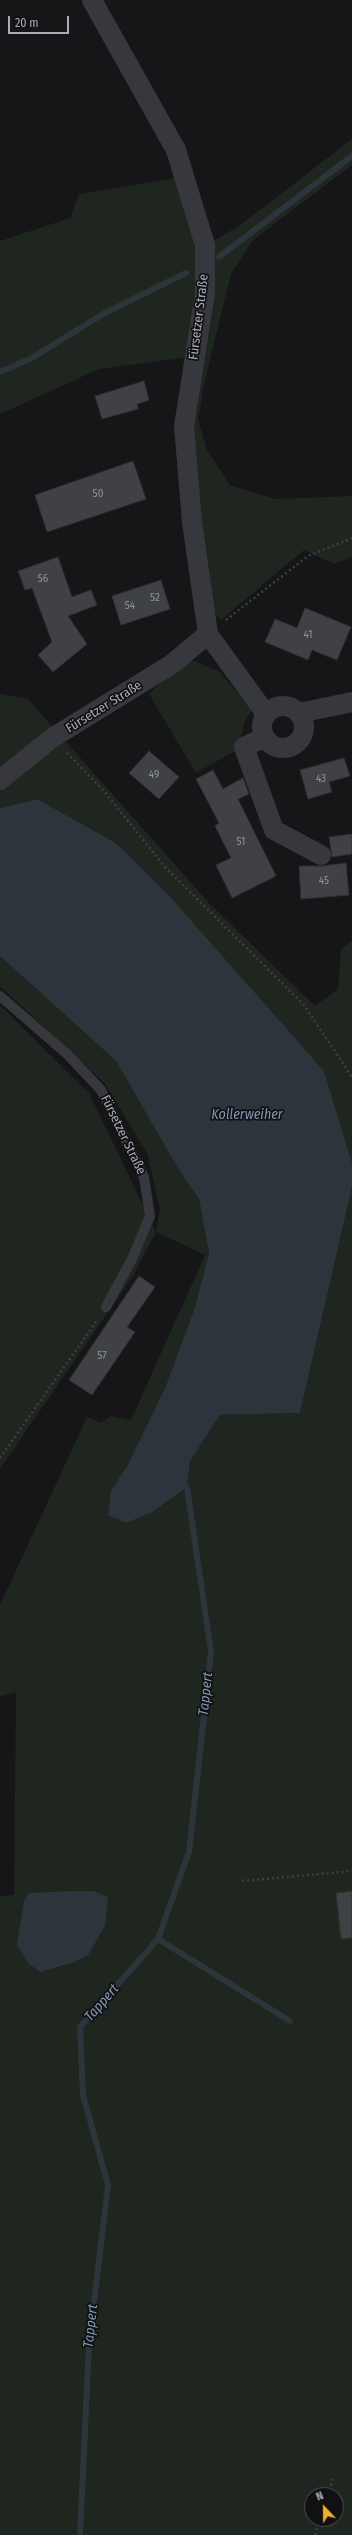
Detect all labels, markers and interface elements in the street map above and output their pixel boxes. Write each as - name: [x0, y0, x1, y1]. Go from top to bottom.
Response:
- scale bar: [10, 8, 71, 34]
- text: 20 m: [15, 16, 39, 30]
- street label: Fürsetzer Straße: [186, 273, 212, 361]
- house number: 50: [93, 487, 103, 501]
- house number: 56: [38, 572, 48, 586]
- house number: 52: [150, 591, 160, 605]
- house number: 54: [125, 599, 135, 613]
- house number: 41: [303, 628, 313, 642]
- street label: Fürsetzer Straße: [63, 678, 145, 736]
- house number: 49: [149, 768, 159, 782]
- house number: 43: [316, 772, 326, 786]
- house number: 51: [237, 835, 245, 849]
- house number: 45: [319, 874, 329, 888]
- street label: Fürsetzer Straße: [97, 1093, 149, 1177]
- water label: Kollerweiher: [211, 1107, 283, 1123]
- house number: 57: [97, 1349, 107, 1363]
- water label: Tappert: [195, 1671, 217, 1717]
- water label: Tappert: [81, 1981, 123, 2025]
- water label: Tappert: [80, 2303, 102, 2349]
- north arrow: [304, 2487, 344, 2527]
- text: N: [314, 2489, 325, 2504]

